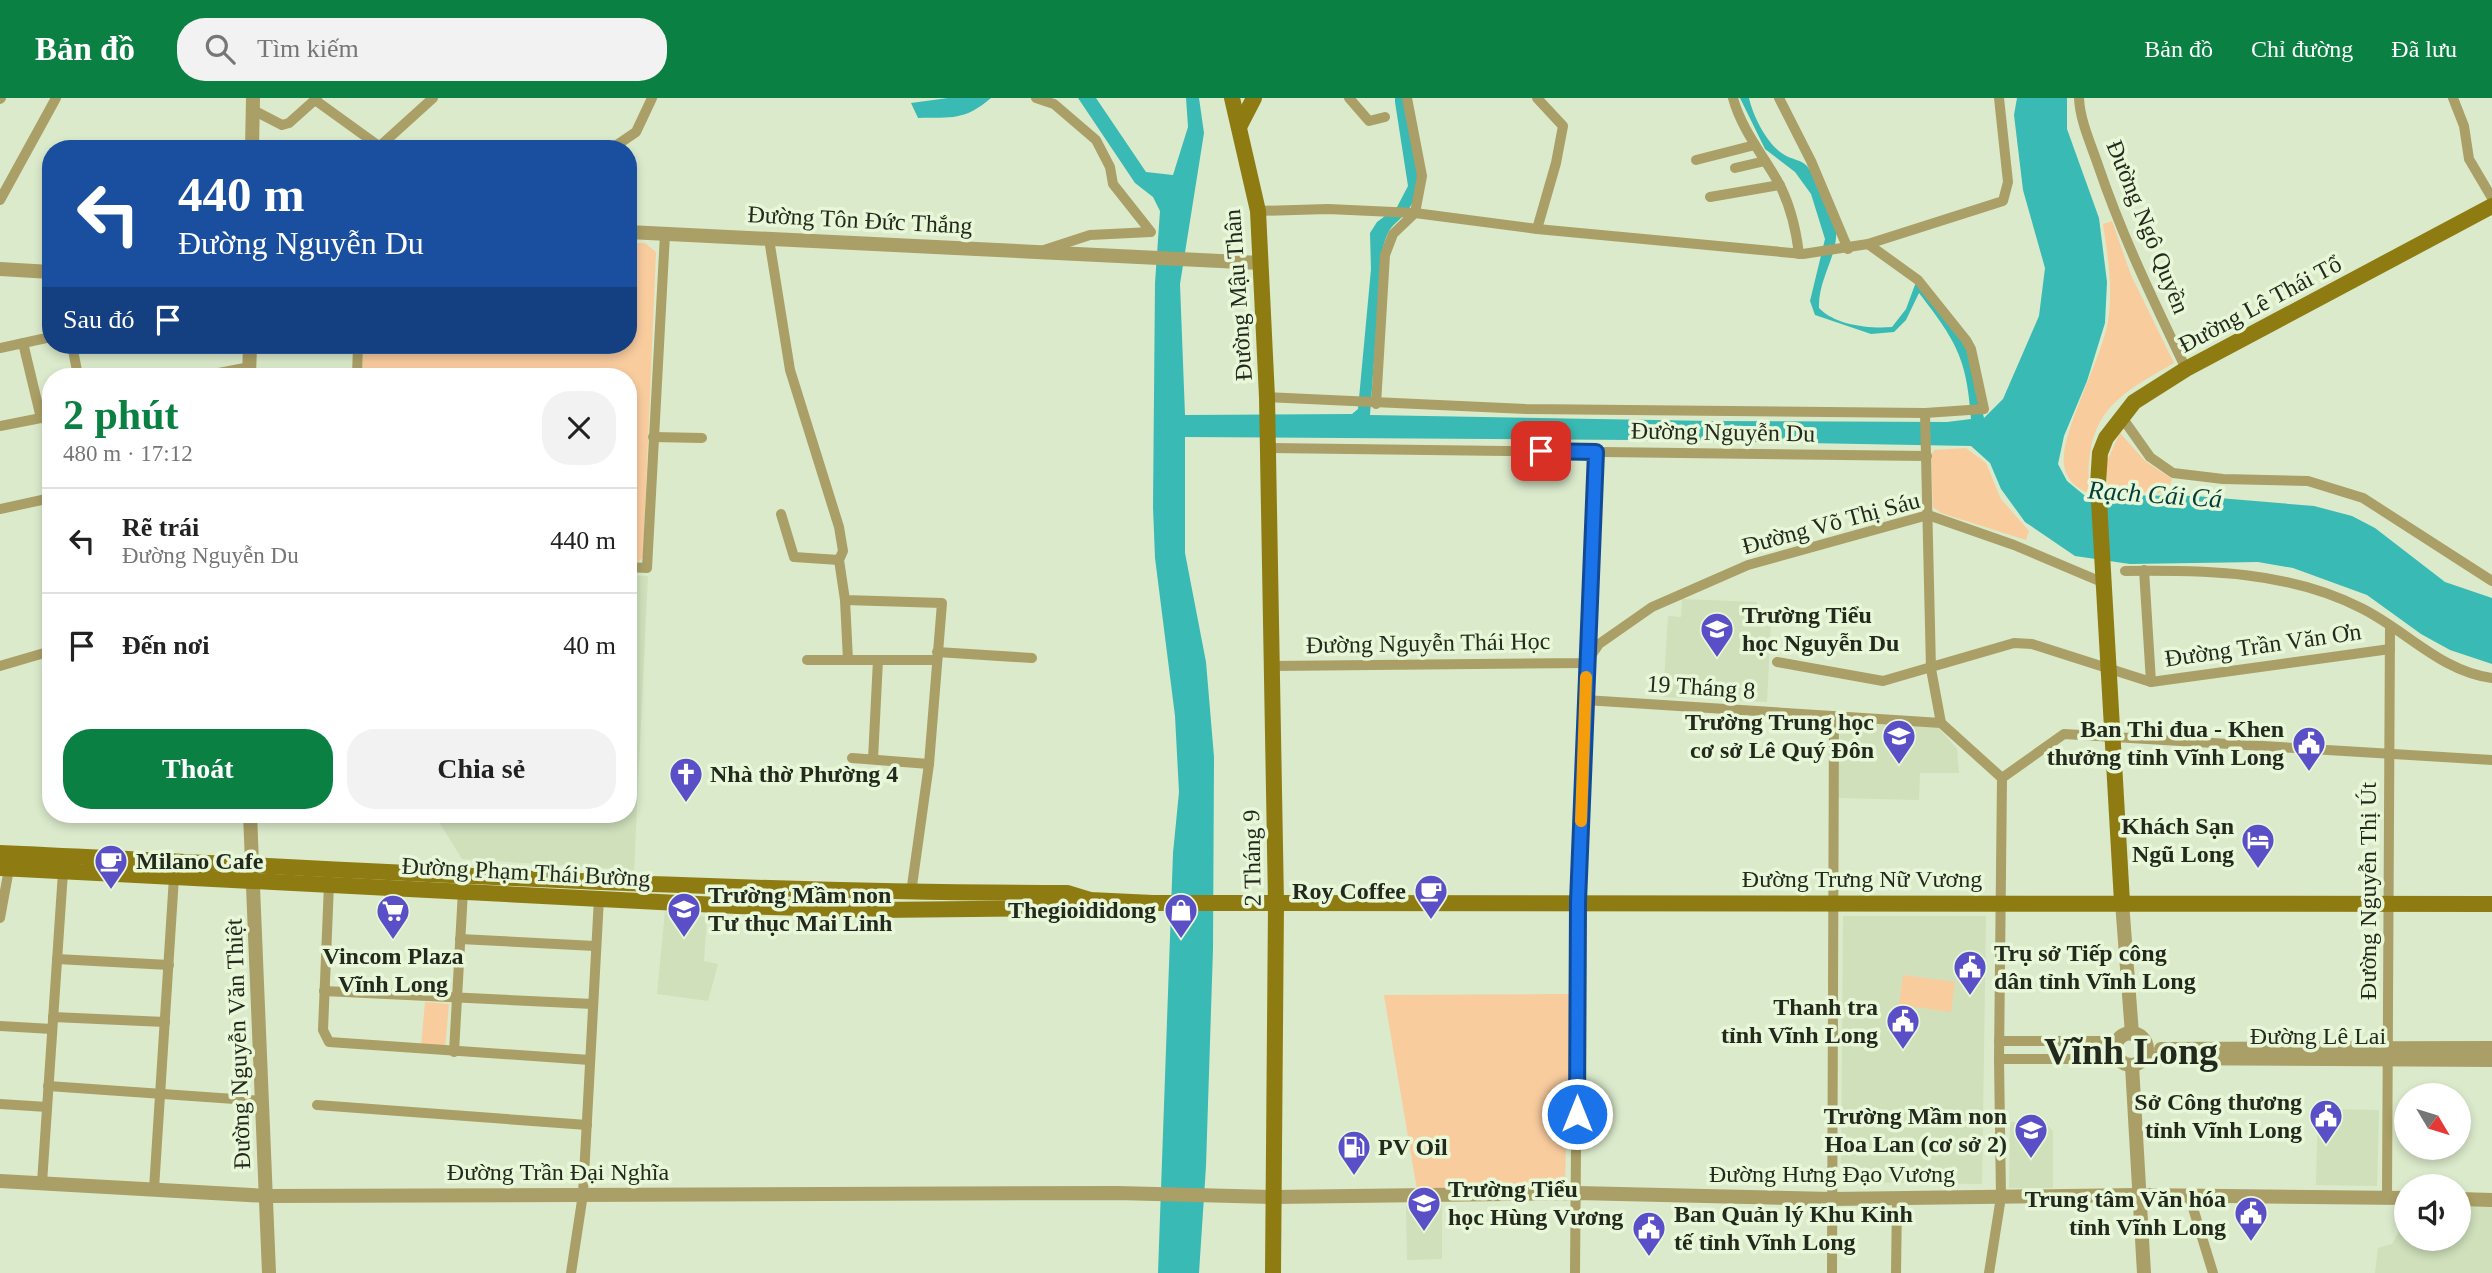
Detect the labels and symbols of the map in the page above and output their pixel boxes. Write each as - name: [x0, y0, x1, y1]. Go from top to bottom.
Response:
- street label: Đường Ngô Quyền: [2101, 137, 2195, 317]
- street label: Đường Tôn Đức Thắng: [747, 201, 973, 239]
- street label: Đường Mậu Thân: [1219, 208, 1257, 382]
- street label: Đường Lê Thái Tổ: [2174, 250, 2346, 358]
- street label: Đường Nguyễn Du: [1631, 417, 1815, 447]
- pin: [1511, 421, 1571, 481]
- water label: Rạch Cái Cá: [2086, 475, 2223, 514]
- street label: Đường Võ Thị Sáu: [1739, 487, 1923, 559]
- place label: Trường Tiểu học Nguyễn Du: [1742, 602, 1899, 656]
- school or university icon: Trường Tiểu học Nguyễn Du: [1698, 610, 1736, 659]
- street label: Đường Trần Văn Ơn: [2163, 618, 2363, 672]
- street label: Đường Nguyễn Thái Học: [1306, 628, 1550, 658]
- street label: 19 Tháng 8: [1646, 670, 1756, 704]
- place label: Trường Trung học cơ sở Lê Quý Đôn: [1685, 709, 1874, 763]
- place label: Ban Thi đua - Khen thưởng tỉnh Vĩnh Long: [2047, 716, 2284, 770]
- school or university icon: Trường Trung học cơ sở Lê Quý Đôn: [1880, 717, 1918, 766]
- public building icon: Ban Thi đua - Khen thưởng tỉnh Vĩnh Long: [2290, 724, 2328, 773]
- church icon: Nhà thờ Phường 4: [667, 755, 705, 804]
- place label: Nhà thờ Phường 4: [710, 761, 898, 787]
- street label: Đường Nguyễn Thị Út: [2355, 782, 2381, 1000]
- street label: 2 Tháng 9: [1238, 809, 1266, 907]
- place label: Khách Sạn Ngũ Long: [2121, 813, 2234, 867]
- hotel icon: Khách Sạn Ngũ Long: [2239, 821, 2277, 870]
- cafe icon: Milano Cafe: [92, 842, 130, 891]
- place label: Milano Cafe: [136, 848, 264, 874]
- street label: Đường Phạm Thái Bường: [401, 853, 651, 891]
- street label: Đường Trưng Nữ Vương: [1742, 866, 1982, 892]
- cafe icon: Roy Coffee: [1412, 872, 1450, 921]
- place label: Roy Coffee: [1292, 878, 1406, 904]
- place label: Trường Mầm non Tư thục Mai Linh: [708, 882, 892, 936]
- school or university icon: Trường Mầm non Tư thục Mai Linh: [665, 890, 703, 939]
- shop icon: Thegioididong: [1162, 891, 1200, 940]
- supermarket icon: Vincom Plaza Vĩnh Long: [374, 892, 412, 941]
- place label: Thegioididong: [1008, 897, 1156, 923]
- street label: Đường Nguyễn Văn Thiệt: [221, 918, 255, 1170]
- place label: Trụ sở Tiếp công dân tỉnh Vĩnh Long: [1994, 940, 2196, 994]
- place label: Vincom Plaza Vĩnh Long: [322, 943, 464, 997]
- public building icon: Trụ sở Tiếp công dân tỉnh Vĩnh Long: [1951, 948, 1989, 997]
- place label: Thanh tra tỉnh Vĩnh Long: [1721, 994, 1878, 1048]
- public building icon: Thanh tra tỉnh Vĩnh Long: [1884, 1002, 1922, 1051]
- street label: Đường Lê Lai: [2250, 1023, 2386, 1049]
- district label: Vĩnh Long: [2044, 1030, 2218, 1072]
- position arrow: [1540, 1077, 1614, 1151]
- north arrow: [2394, 1083, 2471, 1160]
- place label: Sở Công thương tỉnh Vĩnh Long: [2134, 1089, 2302, 1143]
- public building icon: Sở Công thương tỉnh Vĩnh Long: [2307, 1097, 2345, 1146]
- place label: Trường Mầm non Hoa Lan (cơ sở 2): [1824, 1103, 2007, 1157]
- school or university icon: Trường Mầm non Hoa Lan (cơ sở 2): [2012, 1111, 2050, 1160]
- fuel station icon: PV Oil: [1335, 1128, 1373, 1177]
- place label: PV Oil: [1378, 1134, 1448, 1160]
- street label: Đường Trần Đại Nghĩa: [447, 1159, 670, 1185]
- street label: Đường Hưng Đạo Vương: [1709, 1161, 1955, 1187]
- place label: Trường Tiểu học Hùng Vương: [1448, 1176, 1623, 1230]
- school or university icon: Trường Tiểu học Hùng Vương: [1405, 1184, 1443, 1233]
- place label: Trung tâm Văn hóa tỉnh Vĩnh Long: [2025, 1186, 2226, 1240]
- public building icon: Trung tâm Văn hóa tỉnh Vĩnh Long: [2232, 1194, 2270, 1243]
- place label: Ban Quản lý Khu Kinh tế tỉnh Vĩnh Long: [1674, 1201, 1913, 1255]
- public building icon: Ban Quản lý Khu Kinh tế tỉnh Vĩnh Long: [1630, 1209, 1668, 1258]

